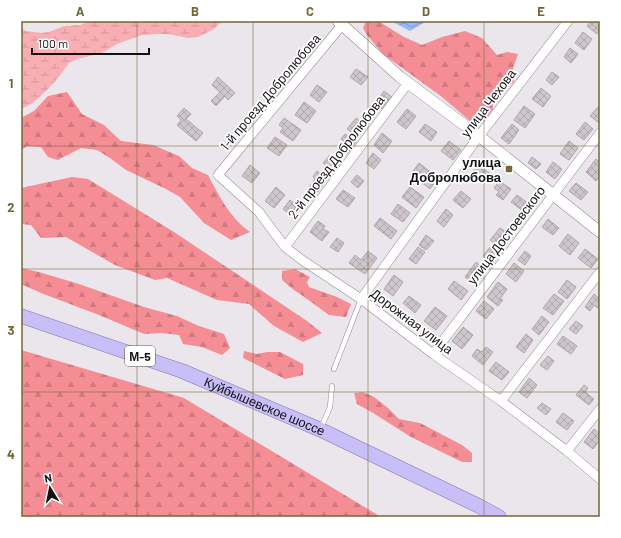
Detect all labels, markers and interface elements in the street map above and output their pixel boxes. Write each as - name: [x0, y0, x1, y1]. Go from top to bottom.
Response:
- text: A: [76, 3, 85, 19]
- text: B: [191, 3, 199, 19]
- text: C: [306, 3, 314, 19]
- text: D: [422, 3, 430, 19]
- text: E: [537, 3, 545, 19]
- scale bar: [32, 30, 149, 56]
- street label: 1-й проезд Добролюбова: [216, 30, 324, 154]
- text: 100 m: [38, 36, 68, 50]
- street label: улица Чехова: [457, 65, 519, 140]
- text: 1: [9, 75, 13, 91]
- street label: 2-й проезд Добролюбова: [284, 92, 388, 222]
- place label: улица Добролюбова: [410, 154, 502, 185]
- marker: улица Добролюбова: [504, 164, 514, 174]
- street label: улица Достоевского: [464, 183, 548, 287]
- text: 2: [7, 199, 15, 215]
- street label: Дорожная улица: [368, 285, 457, 358]
- text: 3: [7, 322, 15, 338]
- road number: М-5: [125, 346, 155, 366]
- street label: Куйбышевское шоссе: [202, 373, 328, 439]
- text: 4: [7, 446, 15, 462]
- north arrow: [30, 468, 70, 508]
- text: N: [43, 471, 53, 485]

